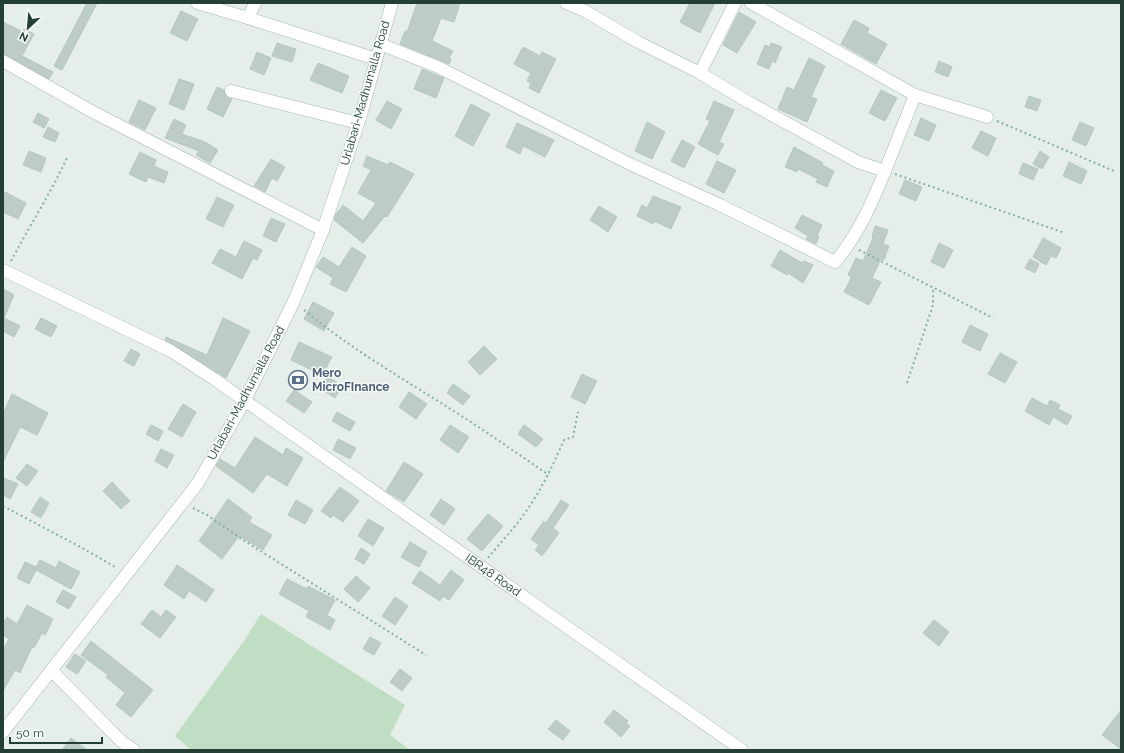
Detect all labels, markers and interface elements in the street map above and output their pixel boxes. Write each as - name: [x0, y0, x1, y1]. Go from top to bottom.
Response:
- north arrow: [8, 8, 48, 48]
- street label: Urlabari-Madhumalla Road: [338, 19, 392, 167]
- text: N: [17, 29, 30, 44]
- street label: Urlabari-Madhumalla Road: [205, 324, 287, 462]
- place label: Mero MicroFInance: [312, 366, 390, 394]
- bank icon: Mero MicroFInance: [287, 369, 309, 391]
- street label: IBR48 Road: [463, 551, 523, 599]
- scale bar: [10, 719, 102, 745]
- text: 50 m: [16, 726, 44, 740]

